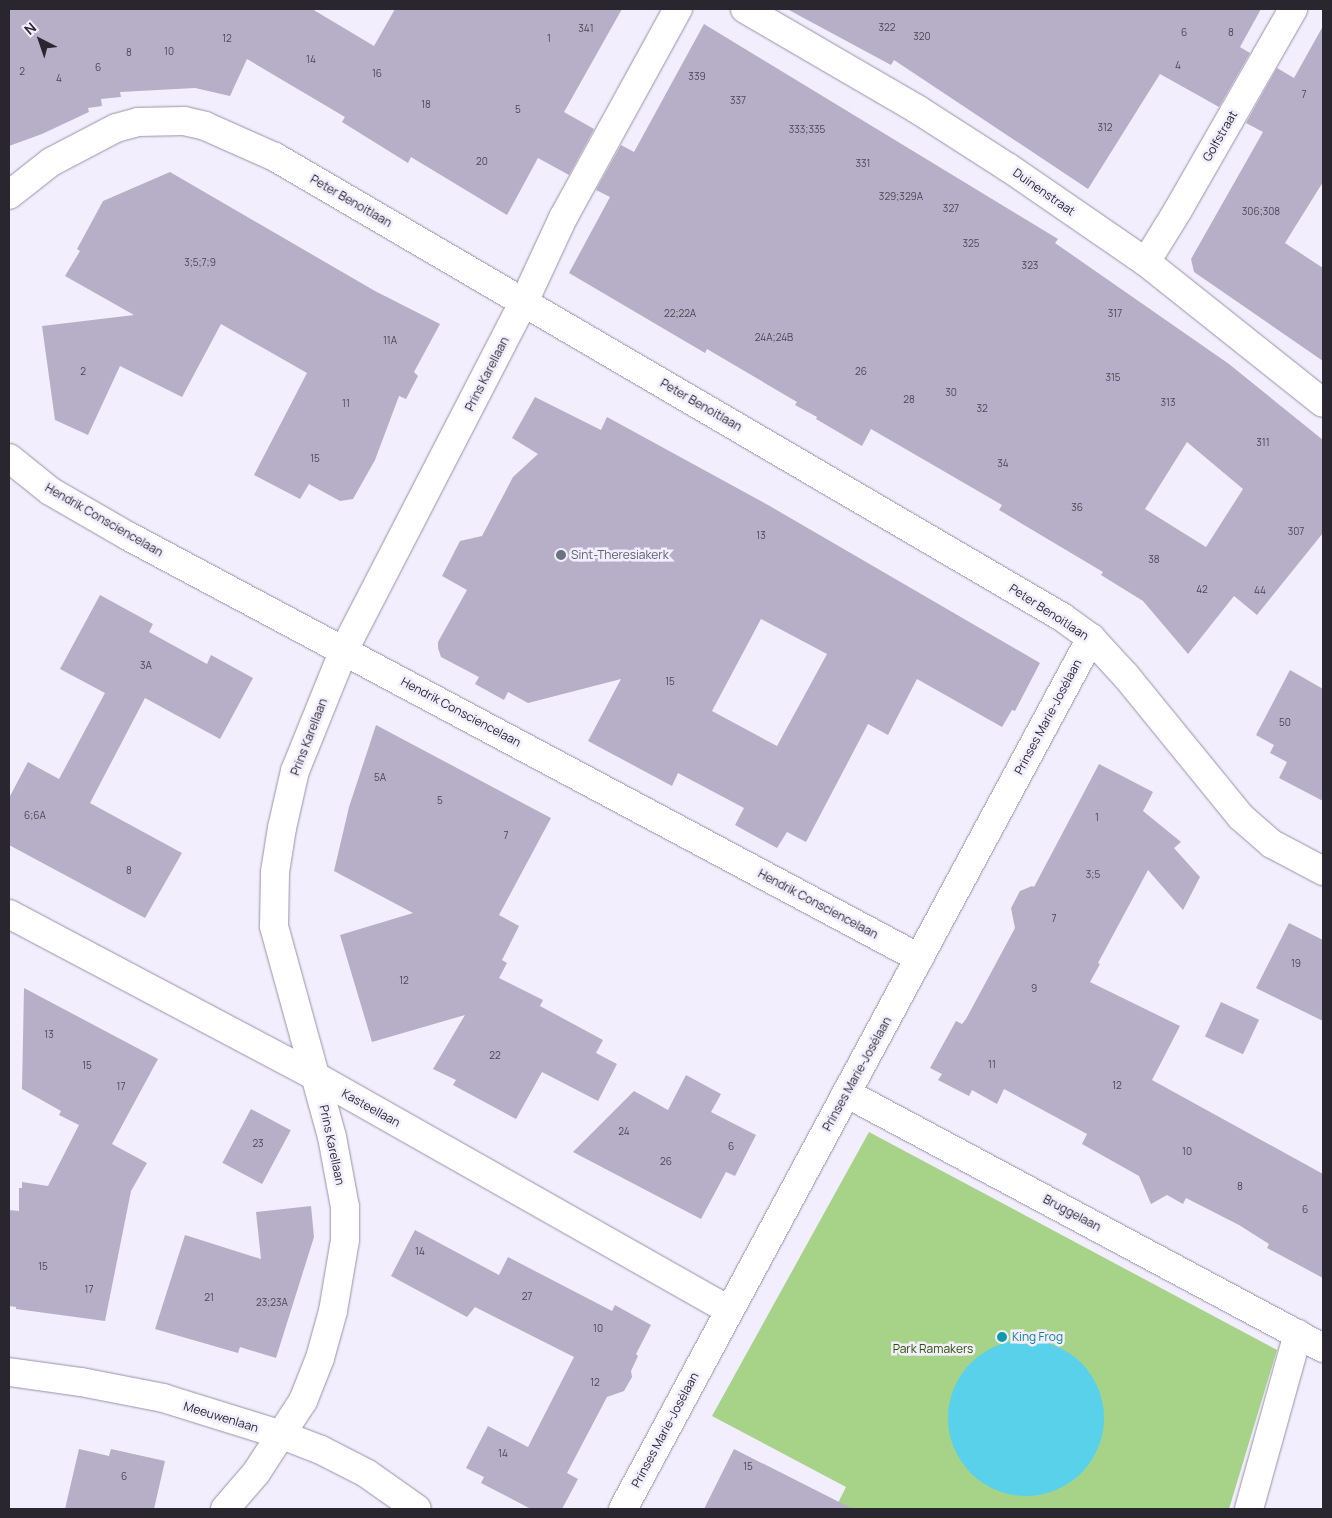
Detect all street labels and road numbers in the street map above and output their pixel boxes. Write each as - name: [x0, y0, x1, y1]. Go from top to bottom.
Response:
- street label: Golfstraat: [1200, 108, 1240, 164]
- street label: Duinenstraat: [1010, 165, 1078, 219]
- street label: Peter Benoitlaan: [308, 172, 394, 230]
- street label: Prins Karellaan: [462, 335, 512, 413]
- street label: Peter Benoitlaan: [658, 376, 744, 434]
- street label: Hendrik Consciencelaan: [42, 480, 166, 560]
- street label: Peter Benoitlaan: [1007, 581, 1091, 643]
- street label: Prinses Marie-Josélaan: [1012, 657, 1084, 777]
- street label: Hendrik Consciencelaan: [399, 674, 523, 750]
- street label: Prins Karellaan: [288, 696, 330, 778]
- street label: Hendrik Consciencelaan: [756, 866, 880, 942]
- street label: Prinses Marie-Josélaan: [820, 1014, 894, 1134]
- street label: Kasteellaan: [339, 1086, 403, 1130]
- street label: Prins Karellaan: [317, 1104, 347, 1186]
- street label: Bruggelaan: [1041, 1192, 1103, 1234]
- street label: Prinses Marie-Josélaan: [629, 1370, 701, 1490]
- street label: Meeuwenlaan: [182, 1399, 260, 1435]

